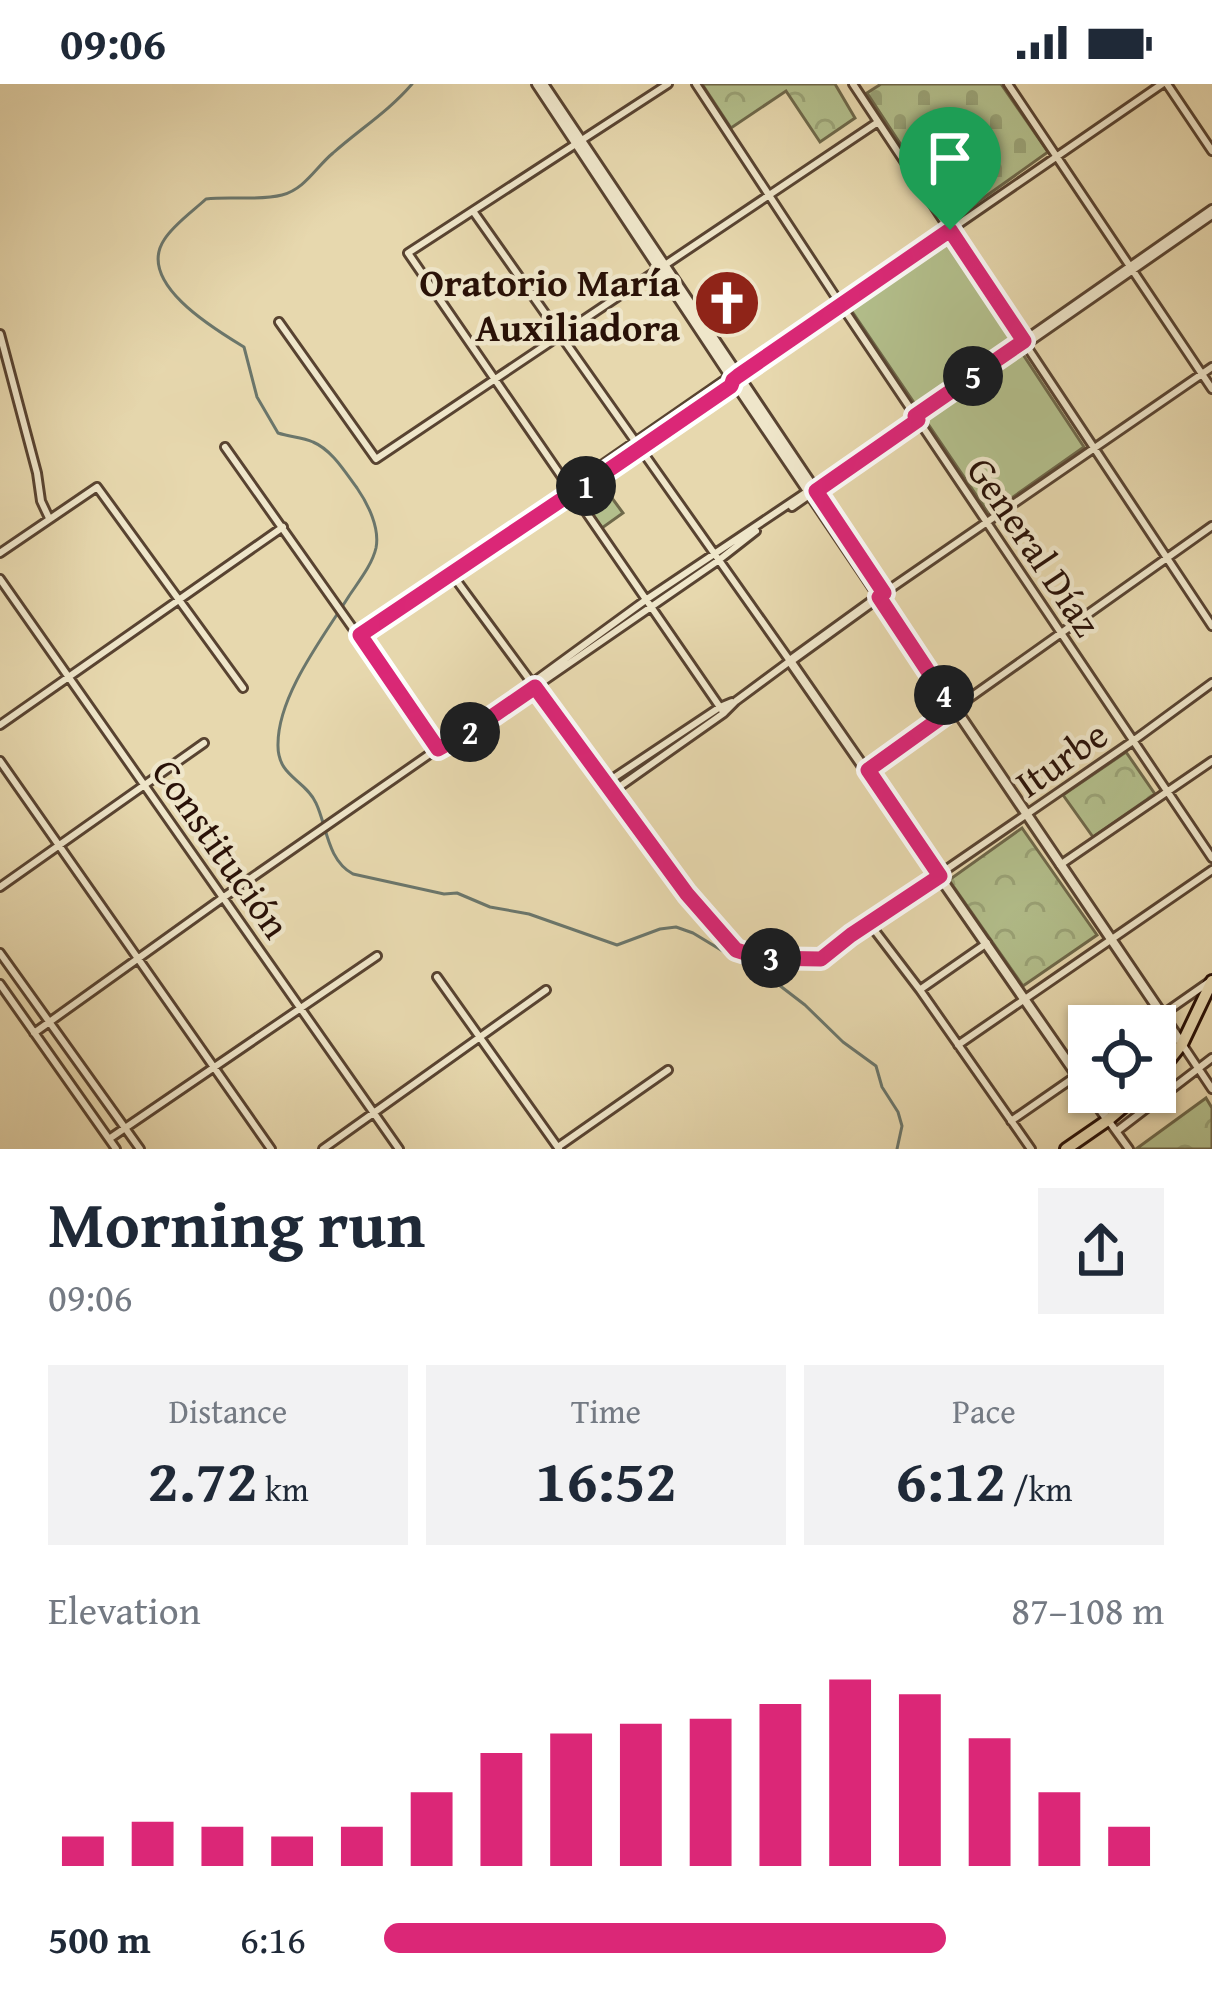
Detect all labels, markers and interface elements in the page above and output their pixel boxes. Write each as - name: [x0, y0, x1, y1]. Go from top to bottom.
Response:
- text: 09:06: [60, 10, 166, 75]
- pin: [899, 107, 1001, 230]
- icon: arrive: [917, 125, 983, 191]
- place label: Oratorio María Auxiliadora: [420, 253, 680, 355]
- church icon: Oratorio María Auxiliadora: [692, 268, 762, 338]
- pin: 5: [943, 346, 1003, 406]
- text: 5: [964, 352, 982, 400]
- street label: General Díaz: [954, 445, 1116, 647]
- pin: 1: [556, 456, 616, 516]
- text: 1: [577, 462, 595, 510]
- pin: 4: [914, 665, 974, 725]
- text: 4: [935, 671, 953, 719]
- pin: 2: [440, 702, 500, 762]
- street label: Iturbe: [1003, 706, 1119, 810]
- text: 2: [461, 708, 479, 756]
- street label: Constitución: [139, 746, 305, 950]
- pin: 3: [741, 928, 801, 988]
- text: 3: [762, 934, 780, 982]
- map controls: [1068, 1005, 1176, 1113]
- button: locate: [1068, 1005, 1176, 1113]
- text: Morning run: [48, 1174, 425, 1271]
- button: share: [1038, 1188, 1164, 1314]
- text: 09:06: [48, 1268, 133, 1325]
- text: Distance: [169, 1387, 287, 1435]
- text: Time: [571, 1387, 641, 1435]
- text: Pace: [952, 1387, 1016, 1435]
- text: 2.72: [147, 1435, 258, 1523]
- text: 16:52: [535, 1435, 677, 1523]
- text: 6:12: [896, 1435, 1006, 1523]
- text: km: [258, 1465, 309, 1513]
- text: /km: [1006, 1465, 1072, 1513]
- text: Elevation: [48, 1581, 201, 1638]
- text: 87–108 m: [1011, 1581, 1164, 1638]
- text: 500 m: [48, 1910, 151, 1967]
- text: 6:16: [240, 1910, 306, 1967]

